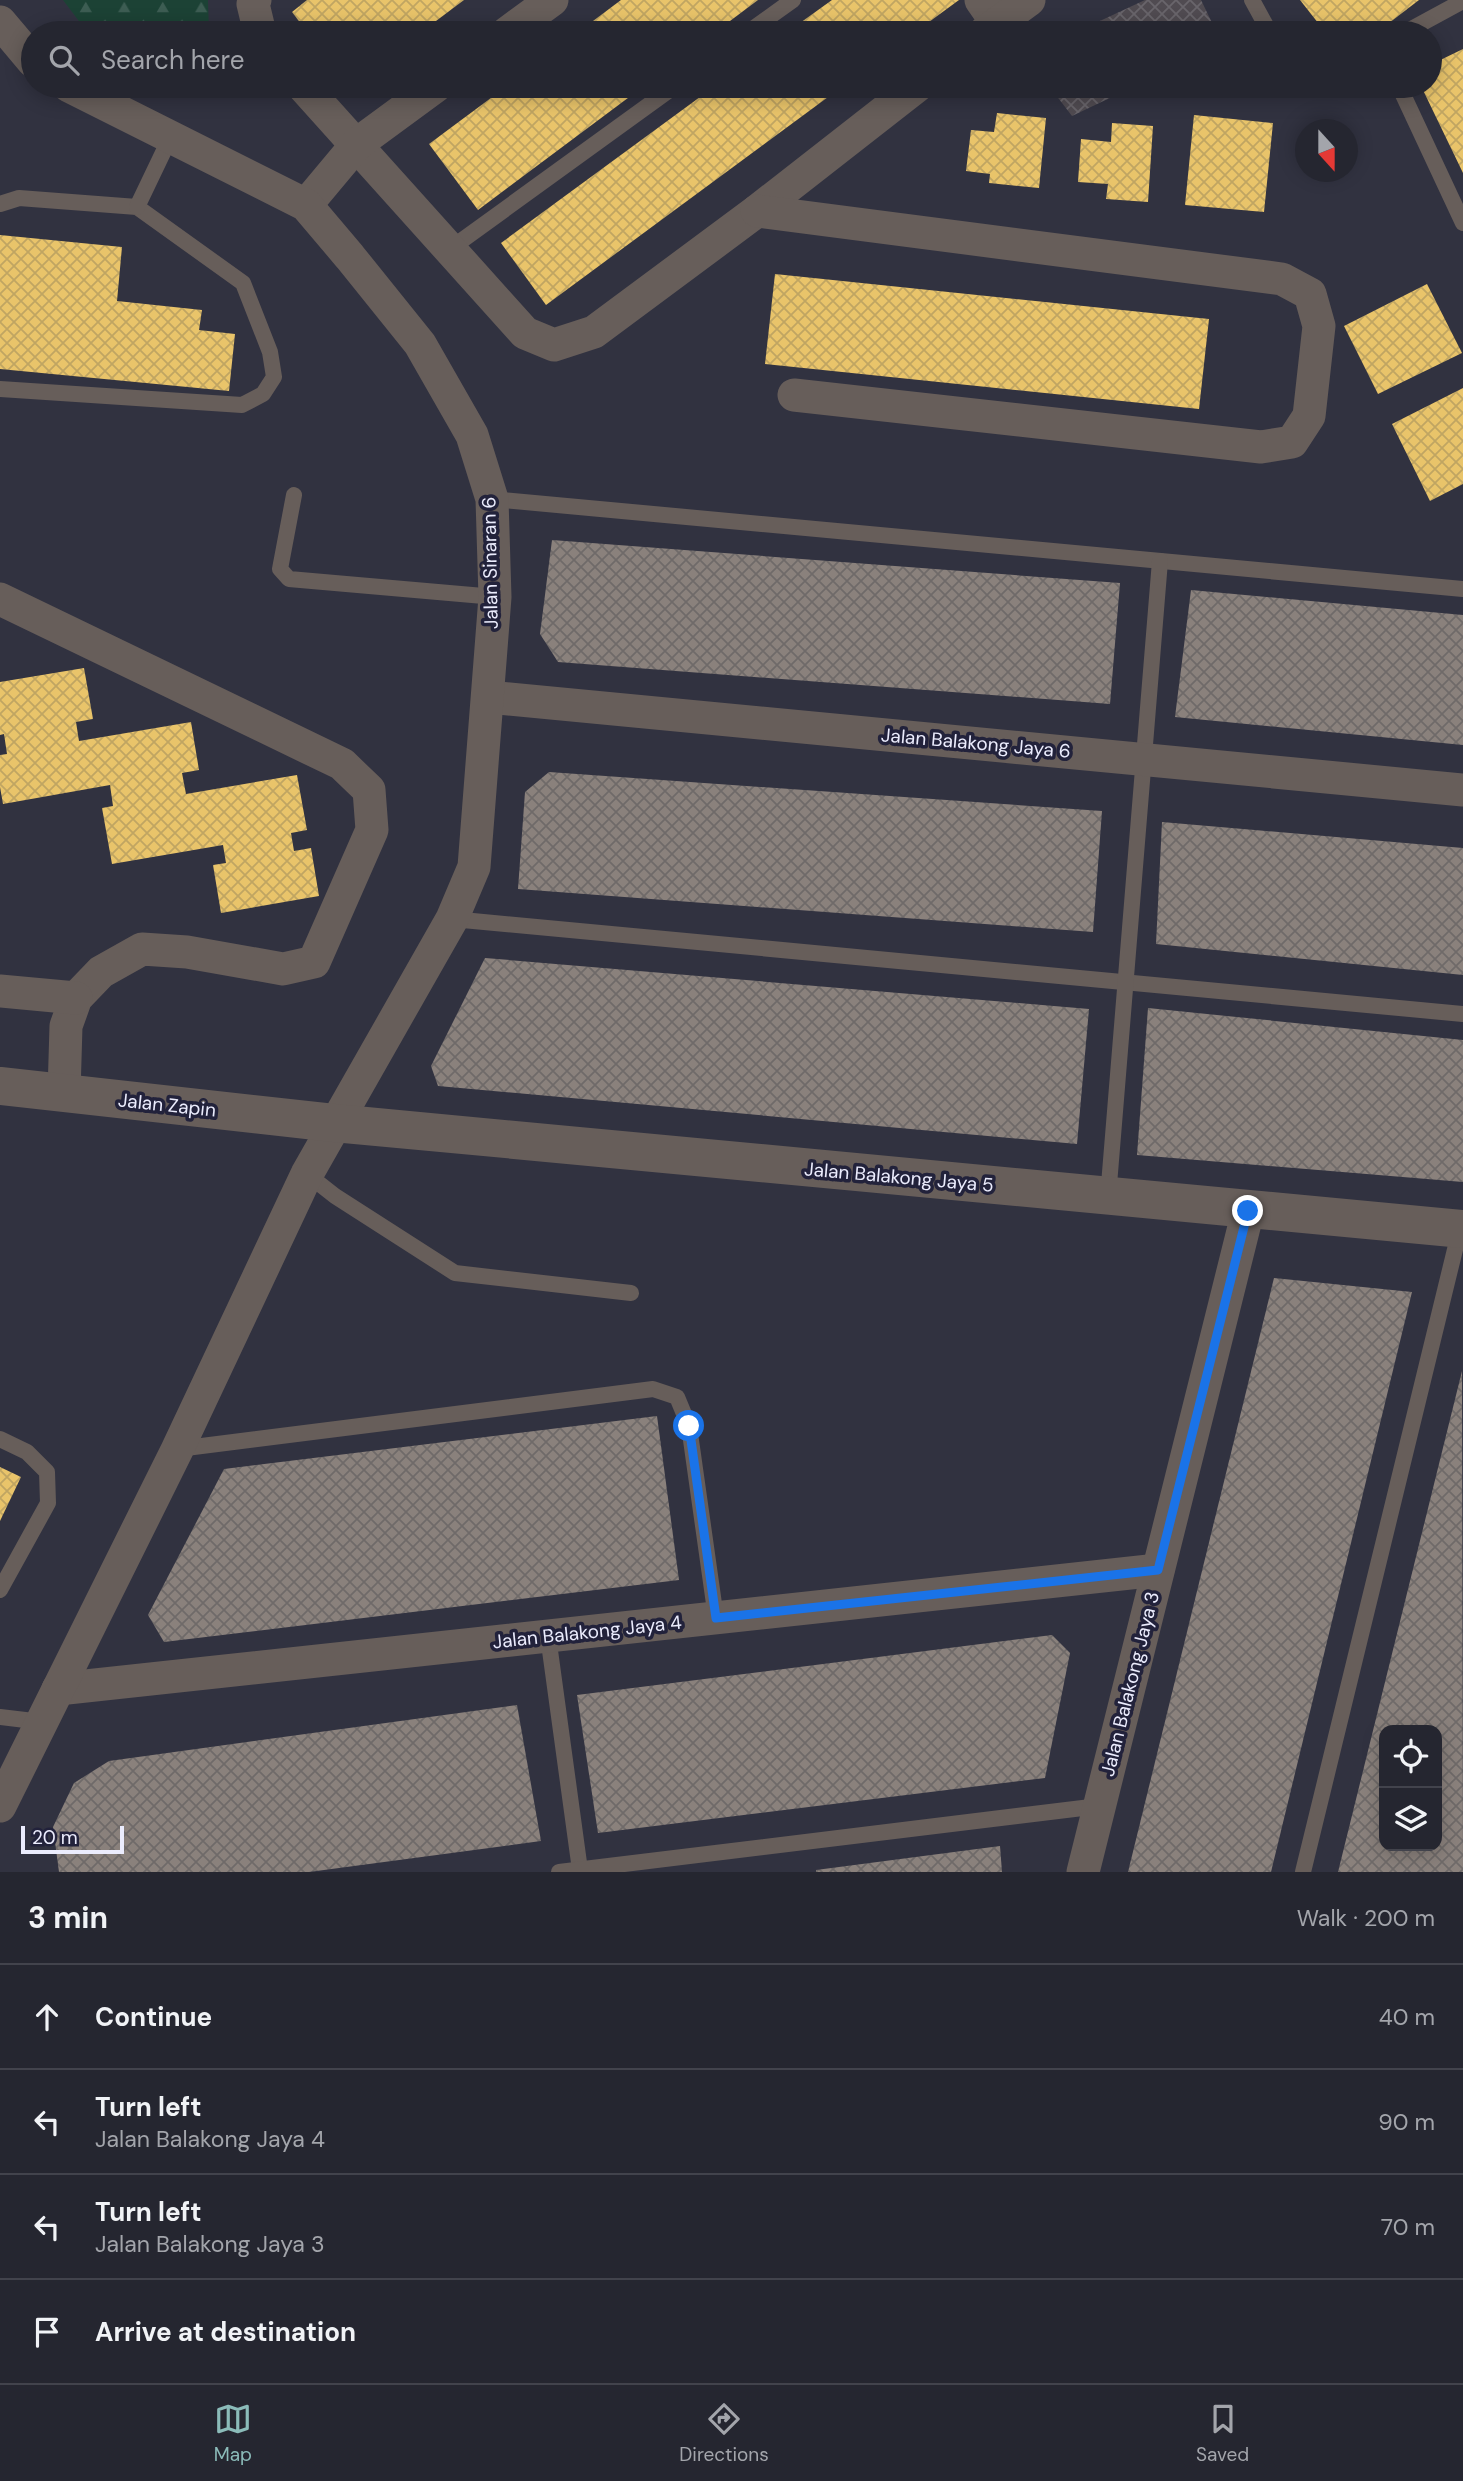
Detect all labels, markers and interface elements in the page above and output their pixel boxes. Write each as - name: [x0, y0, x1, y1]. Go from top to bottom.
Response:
- search box: [21, 21, 1442, 98]
- icon: search: [45, 41, 83, 79]
- text: Search here: [101, 43, 244, 77]
- north arrow: [1295, 119, 1358, 182]
- street label: Jalan Sinaran 6: [476, 497, 504, 629]
- street label: Jalan Balakong Jaya 6: [880, 722, 1072, 764]
- street label: Jalan Zapin: [117, 1087, 217, 1123]
- street label: Jalan Balakong Jaya 5: [803, 1156, 995, 1198]
- route end: [1232, 1195, 1263, 1226]
- route start: [673, 1410, 704, 1441]
- street label: Jalan Balakong Jaya 3: [1095, 1589, 1165, 1779]
- street label: Jalan Balakong Jaya 4: [491, 1610, 683, 1654]
- map controls: [1379, 1725, 1442, 1851]
- button: locate: [1379, 1725, 1442, 1788]
- button: layers: [1379, 1788, 1442, 1851]
- scale bar: [21, 1823, 124, 1855]
- text: 20 m: [32, 1825, 78, 1850]
- text: 3 min: [28, 1898, 108, 1937]
- text: Walk · 200 m: [1297, 1903, 1435, 1933]
- icon: ahead: [28, 1998, 66, 2036]
- text: Continue: [95, 2000, 212, 2034]
- text: 40 m: [1379, 2002, 1435, 2032]
- text: Turn left: [95, 2090, 202, 2124]
- icon: left: [28, 2103, 66, 2141]
- text: 90 m: [1378, 2107, 1435, 2137]
- text: Jalan Balakong Jaya 4: [95, 2124, 325, 2154]
- text: Turn left: [95, 2195, 202, 2229]
- icon: left: [28, 2208, 66, 2246]
- text: 70 m: [1381, 2212, 1435, 2242]
- text: Jalan Balakong Jaya 3: [95, 2229, 325, 2259]
- icon: arrive: [28, 2313, 66, 2351]
- text: Arrive at destination: [95, 2315, 356, 2349]
- tab: Map: [214, 2400, 252, 2467]
- tab: Directions: [679, 2400, 769, 2467]
- tab: Saved: [1196, 2400, 1249, 2467]

